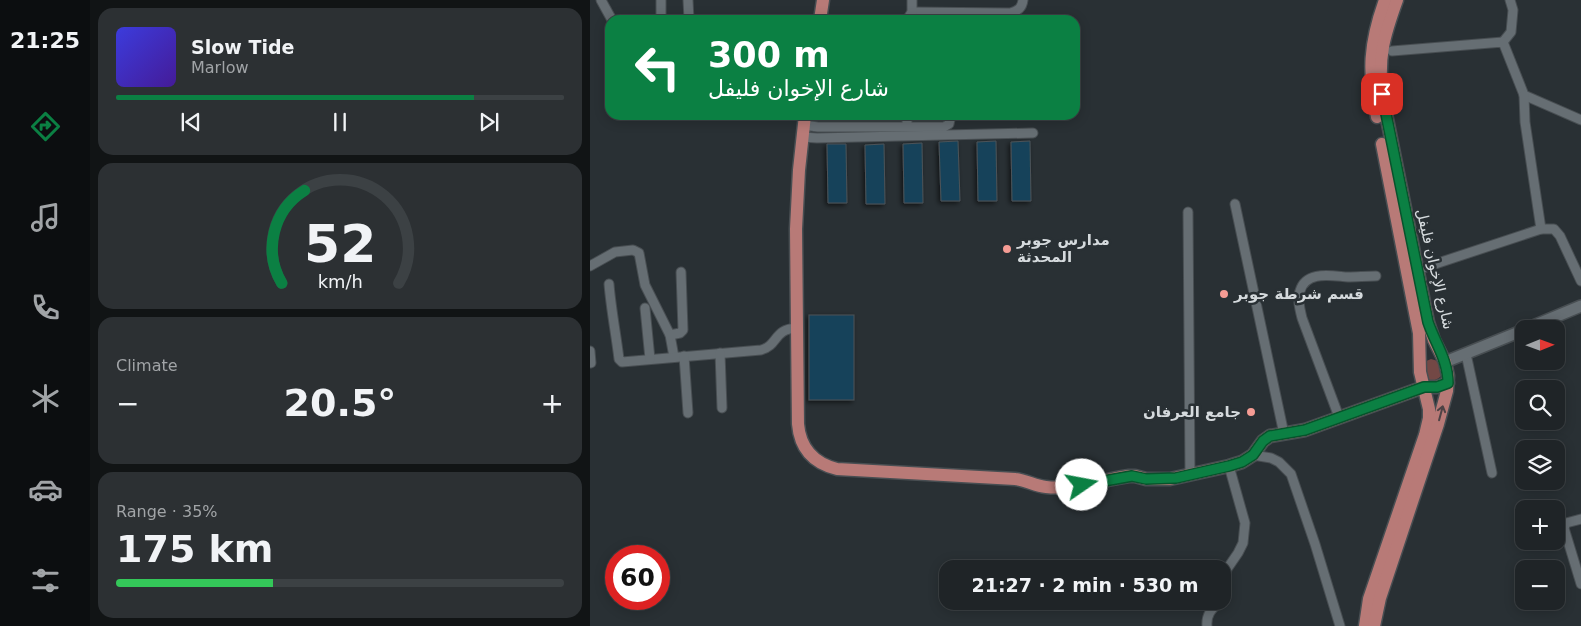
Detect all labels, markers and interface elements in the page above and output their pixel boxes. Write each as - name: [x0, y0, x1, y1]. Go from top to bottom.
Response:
- text: 21:25: [10, 28, 80, 53]
- icon: left: [625, 35, 690, 100]
- text: 300 m: [708, 35, 830, 75]
- text: Slow Tide: [191, 36, 294, 58]
- text: Marlow: [191, 58, 249, 77]
- pin: [1361, 73, 1403, 115]
- text: شارع الإخوان فليفل: [708, 76, 889, 101]
- icon: arrive: [1368, 80, 1396, 108]
- icon: previous: [177, 108, 205, 136]
- icon: pause: [326, 108, 354, 136]
- icon: next: [475, 108, 503, 136]
- icon: directions: [28, 109, 63, 144]
- icon: music: [28, 200, 63, 235]
- street label: شارع الإخوان فليفل: [1412, 207, 1458, 331]
- text: 52: [304, 214, 376, 274]
- place label: مدارس جوبر المحدثة: [1016, 231, 1110, 266]
- marker: مدارس جوبر المحدثة: [1001, 243, 1013, 255]
- text: km/h: [317, 271, 363, 292]
- place label: قسم شرطة جوبر: [1233, 285, 1364, 303]
- marker: قسم شرطة جوبر: [1218, 288, 1230, 300]
- icon: phone: [28, 290, 63, 325]
- north arrow: [1515, 320, 1565, 370]
- map controls: [1515, 320, 1565, 610]
- text: Climate: [116, 356, 178, 375]
- button: search: [1515, 380, 1565, 430]
- icon: climate: [28, 381, 63, 416]
- text: 20.5°: [284, 381, 396, 425]
- text: −: [116, 387, 139, 420]
- text: +: [541, 387, 564, 420]
- place label: جامع العرفان: [1143, 403, 1241, 421]
- one-way arrow: [1437, 405, 1447, 421]
- marker: جامع العرفان: [1245, 406, 1257, 418]
- button: layers: [1515, 440, 1565, 490]
- position arrow: [1055, 458, 1107, 510]
- icon: car: [28, 472, 63, 507]
- button: +: [1515, 500, 1565, 550]
- text: Range · 35%: [116, 502, 218, 521]
- text: 175 km: [116, 527, 273, 571]
- speed limit sign: 60: [605, 545, 670, 610]
- button: −: [1515, 560, 1565, 610]
- icon: filters: [28, 563, 63, 598]
- text: 21:27 · 2 min · 530 m: [971, 574, 1199, 596]

